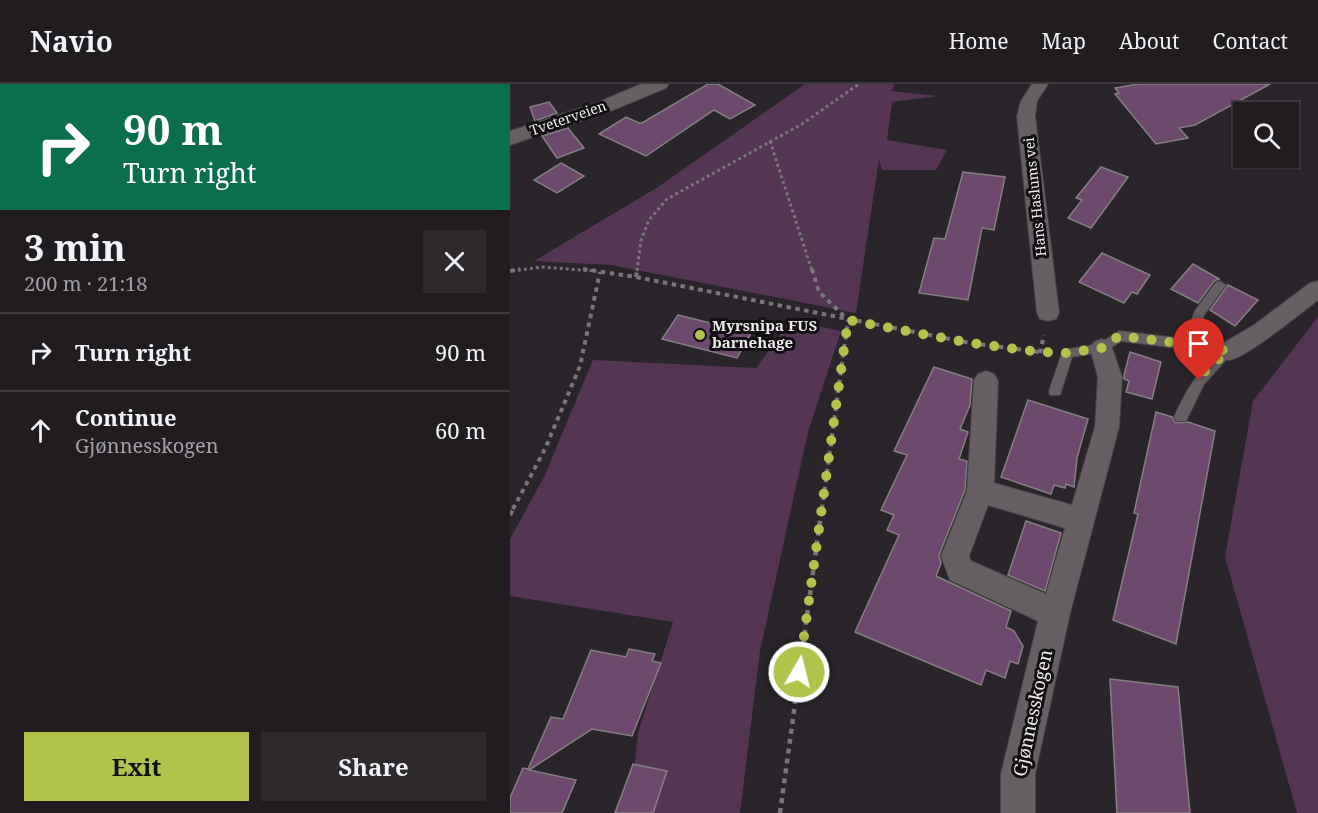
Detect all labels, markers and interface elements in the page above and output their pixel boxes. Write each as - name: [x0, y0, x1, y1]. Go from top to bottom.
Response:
- text: Navio: [30, 22, 113, 60]
- text: Home: [949, 27, 1009, 55]
- text: Map: [1042, 27, 1086, 55]
- text: About: [1119, 27, 1180, 55]
- text: Contact: [1213, 27, 1288, 55]
- street label: Tveterveien: [527, 96, 609, 139]
- text: 90 m: [123, 100, 223, 157]
- map controls: [1233, 102, 1299, 168]
- button: search: [1233, 102, 1299, 168]
- icon: right: [24, 108, 102, 186]
- street label: Hans Haslums vei: [1019, 136, 1050, 258]
- text: Turn right: [123, 154, 256, 191]
- text: 3 min: [24, 223, 126, 272]
- button: close: [423, 230, 486, 293]
- text: 200 m · 21:18: [24, 270, 147, 297]
- place label: Myrsnipa FUS barnehage: [712, 315, 817, 352]
- pin: [1173, 318, 1224, 380]
- icon: arrive: [1182, 327, 1215, 360]
- marker: Myrsnipa FUS barnehage: [693, 328, 707, 342]
- icon: right: [24, 336, 57, 369]
- text: Turn right: [75, 337, 191, 367]
- text: 90 m: [435, 337, 486, 367]
- text: Continue: [75, 402, 177, 432]
- icon: ahead: [24, 414, 57, 447]
- text: 60 m: [435, 415, 486, 445]
- text: Gjønnesskogen: [75, 432, 219, 459]
- position arrow: [767, 640, 831, 704]
- street label: Gjønnesskogen: [1007, 647, 1057, 778]
- button: Exit: [24, 732, 249, 801]
- button: Share: [261, 732, 486, 801]

